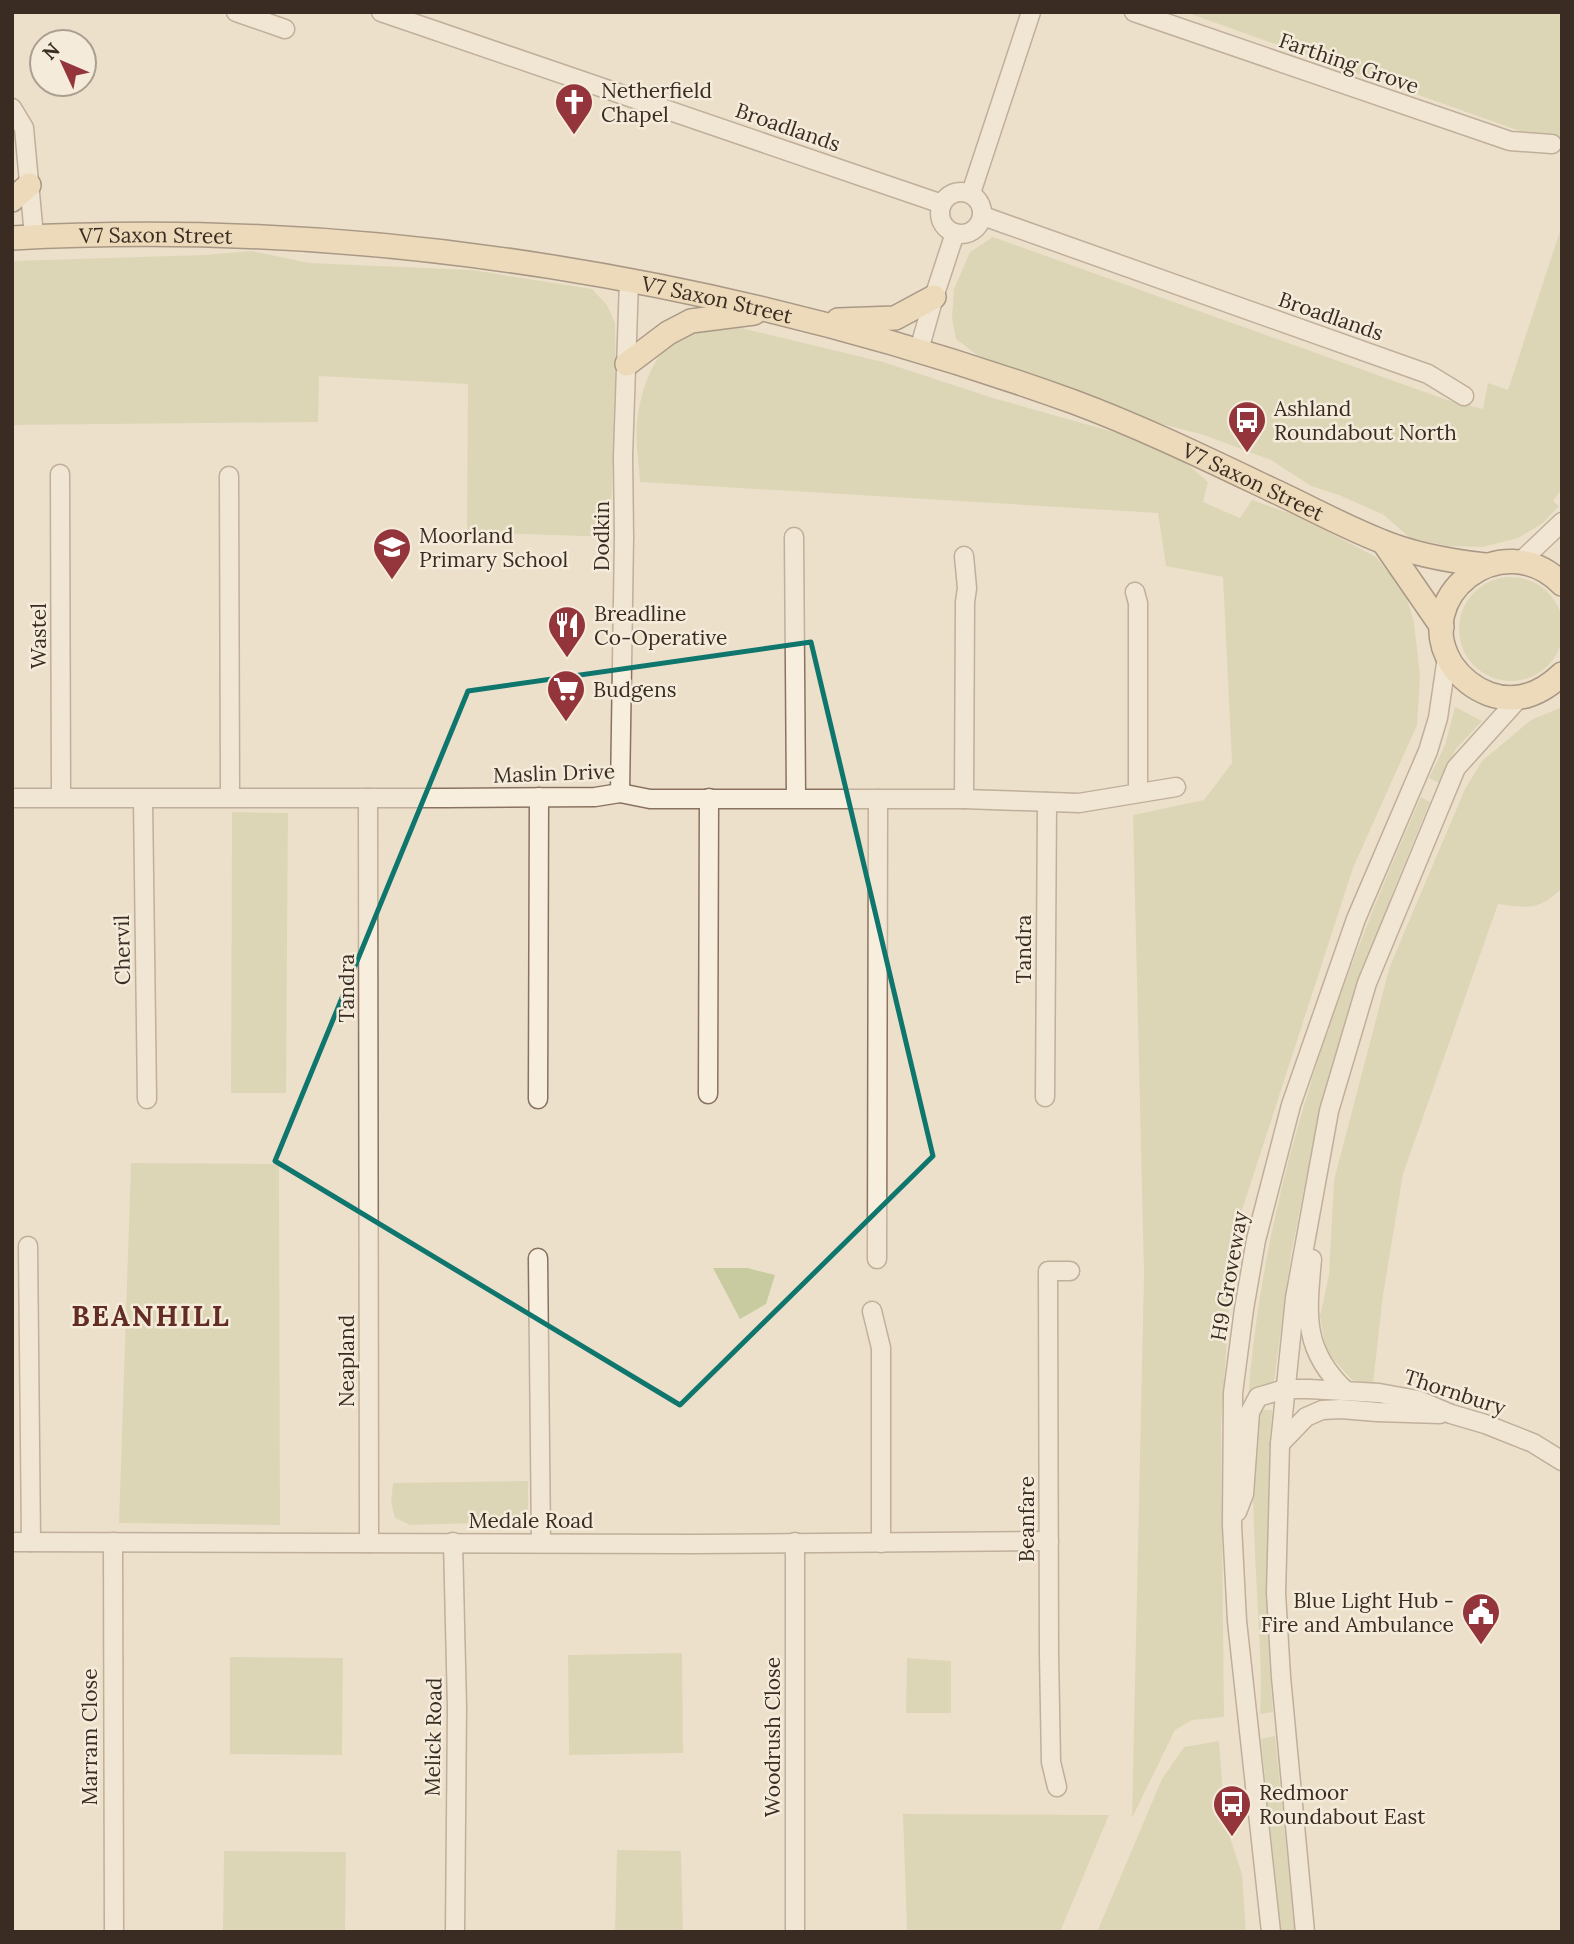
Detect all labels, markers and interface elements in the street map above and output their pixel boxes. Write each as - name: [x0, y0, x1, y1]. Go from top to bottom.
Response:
- street label: Farthing Grove: [1275, 26, 1423, 100]
- north arrow: [28, 28, 98, 98]
- text: N: [37, 37, 65, 65]
- place label: Netherfield Chapel: [601, 77, 712, 128]
- church icon: Netherfield Chapel: [553, 81, 595, 136]
- street label: Broadlands: [732, 96, 844, 158]
- street label: V7 Saxon Street: [78, 221, 234, 249]
- street label: V7 Saxon Street: [638, 269, 796, 329]
- street label: Broadlands: [1275, 285, 1387, 347]
- place label: Ashland Roundabout North: [1273, 395, 1457, 446]
- bus stop icon: Ashland Roundabout North: [1226, 399, 1268, 454]
- street label: V7 Saxon Street: [1177, 436, 1329, 527]
- street label: Dodkin: [588, 501, 615, 571]
- place label: Moorland Primary School: [419, 522, 568, 573]
- school or university icon: Moorland Primary School: [371, 526, 413, 581]
- place label: Breadline Co-Operative: [594, 600, 727, 651]
- street label: Wastel: [25, 603, 52, 669]
- restaurant icon: Breadline Co-Operative: [546, 604, 588, 659]
- supermarket icon: Budgens: [545, 668, 587, 723]
- place label: Budgens: [593, 676, 676, 703]
- street label: Maslin Drive: [492, 757, 616, 789]
- street label: Tandra: [1010, 914, 1037, 983]
- street label: Chervil: [108, 915, 136, 985]
- street label: Tandra: [333, 953, 360, 1022]
- street label: H9 Groveway: [1204, 1209, 1254, 1343]
- district label: BEANHILL: [71, 1298, 231, 1334]
- street label: Neapland: [333, 1315, 360, 1407]
- street label: Thornbury: [1401, 1363, 1509, 1421]
- street label: Beanfare: [1013, 1476, 1040, 1562]
- street label: Medale Road: [468, 1507, 594, 1534]
- place label: Blue Light Hub - Fire and Ambulance: [1261, 1587, 1454, 1638]
- public building icon: Blue Light Hub - Fire and Ambulance: [1460, 1591, 1502, 1646]
- street label: Woodrush Close: [759, 1657, 786, 1817]
- street label: Marram Close: [76, 1668, 103, 1806]
- street label: Melick Road: [418, 1677, 448, 1797]
- place label: Redmoor Roundabout East: [1259, 1779, 1426, 1830]
- bus stop icon: Redmoor Roundabout East: [1211, 1783, 1253, 1838]

